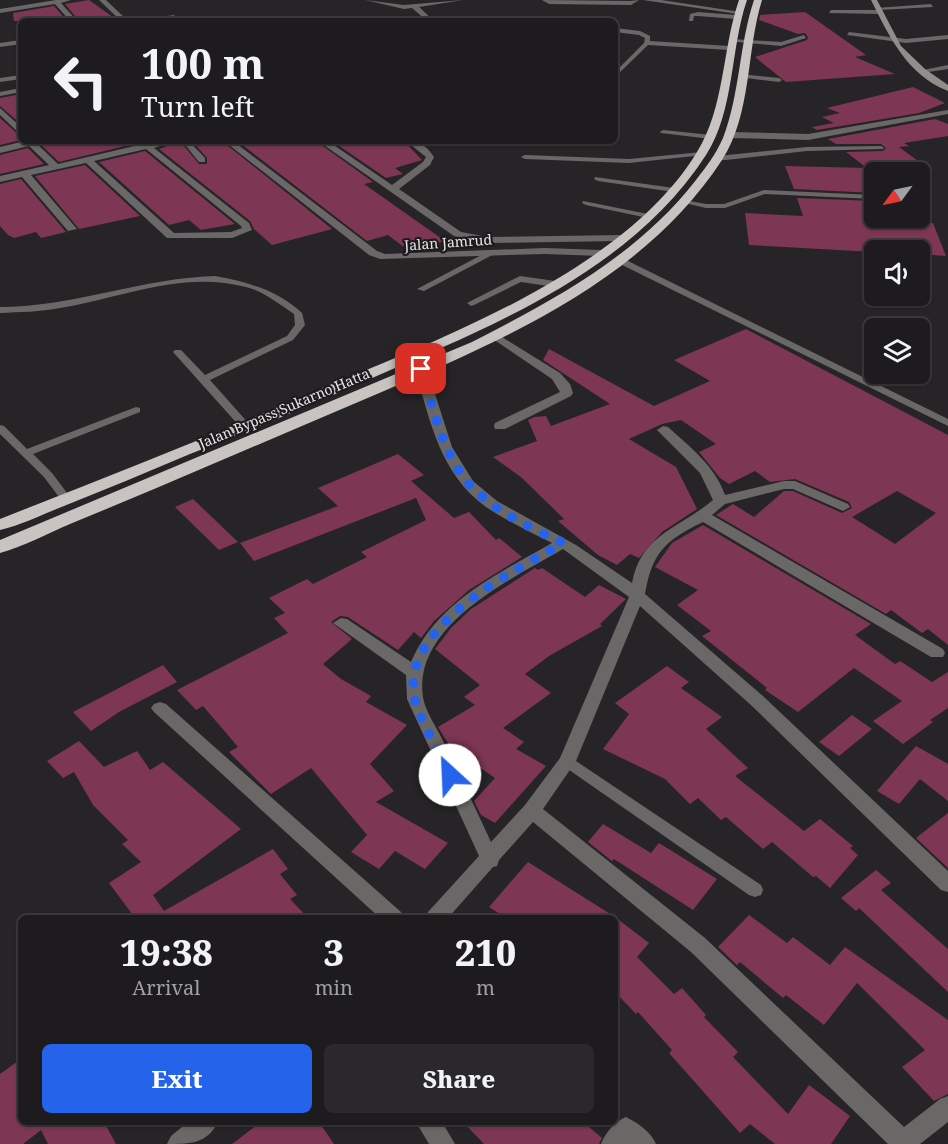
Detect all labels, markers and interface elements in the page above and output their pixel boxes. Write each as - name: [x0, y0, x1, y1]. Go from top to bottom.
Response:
- text: 100 m: [141, 34, 265, 91]
- icon: left: [42, 42, 120, 120]
- text: Turn left: [141, 88, 254, 125]
- north arrow: [864, 162, 930, 228]
- map controls: [864, 162, 930, 384]
- street label: Jalan Jamrud: [402, 229, 493, 255]
- button: sound: [864, 240, 930, 306]
- button: layers: [864, 318, 930, 384]
- pin: [395, 343, 446, 394]
- icon: arrive: [404, 352, 437, 385]
- street label: Jalan Bypass Sukarno Hatta: [195, 363, 372, 453]
- position arrow: [418, 743, 482, 807]
- text: 19:38: [120, 928, 213, 977]
- text: 3: [324, 928, 344, 977]
- text: 210: [455, 928, 516, 977]
- text: Arrival: [132, 974, 201, 1001]
- text: min: [315, 974, 353, 1001]
- text: m: [476, 974, 495, 1001]
- button: Exit: [42, 1044, 312, 1113]
- button: Share: [324, 1044, 594, 1113]

